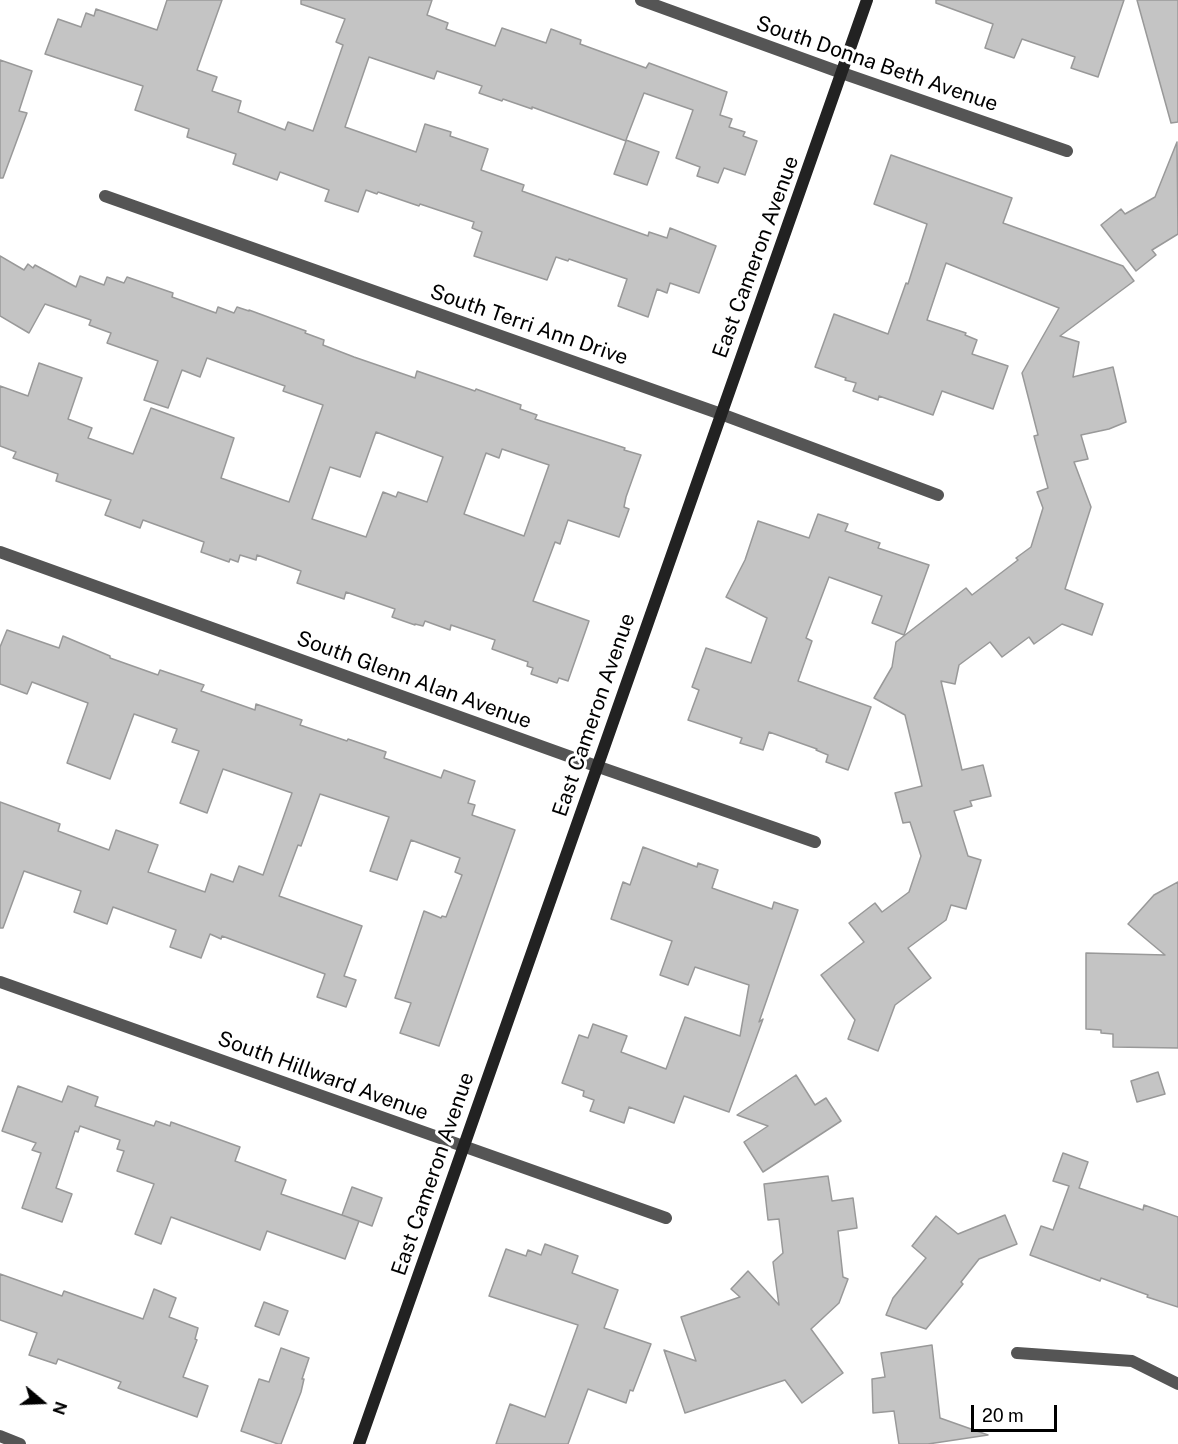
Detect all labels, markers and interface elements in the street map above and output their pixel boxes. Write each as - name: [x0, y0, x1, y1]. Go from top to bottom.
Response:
- street label: South Donna Beth Avenue: [753, 11, 1001, 117]
- street label: East Cameron Avenue: [708, 152, 804, 362]
- street label: South Terri Ann Drive: [427, 279, 631, 371]
- street label: East Cameron Avenue: [547, 610, 641, 820]
- street label: South Glenn Alan Avenue: [293, 626, 535, 734]
- street label: South Hillward Avenue: [214, 1026, 432, 1126]
- street label: East Cameron Avenue: [386, 1069, 480, 1279]
- north arrow: [12, 1372, 72, 1432]
- scale bar: [974, 1393, 1060, 1431]
- text: N: [48, 1399, 71, 1417]
- text: 20 m: [982, 1405, 1024, 1426]

